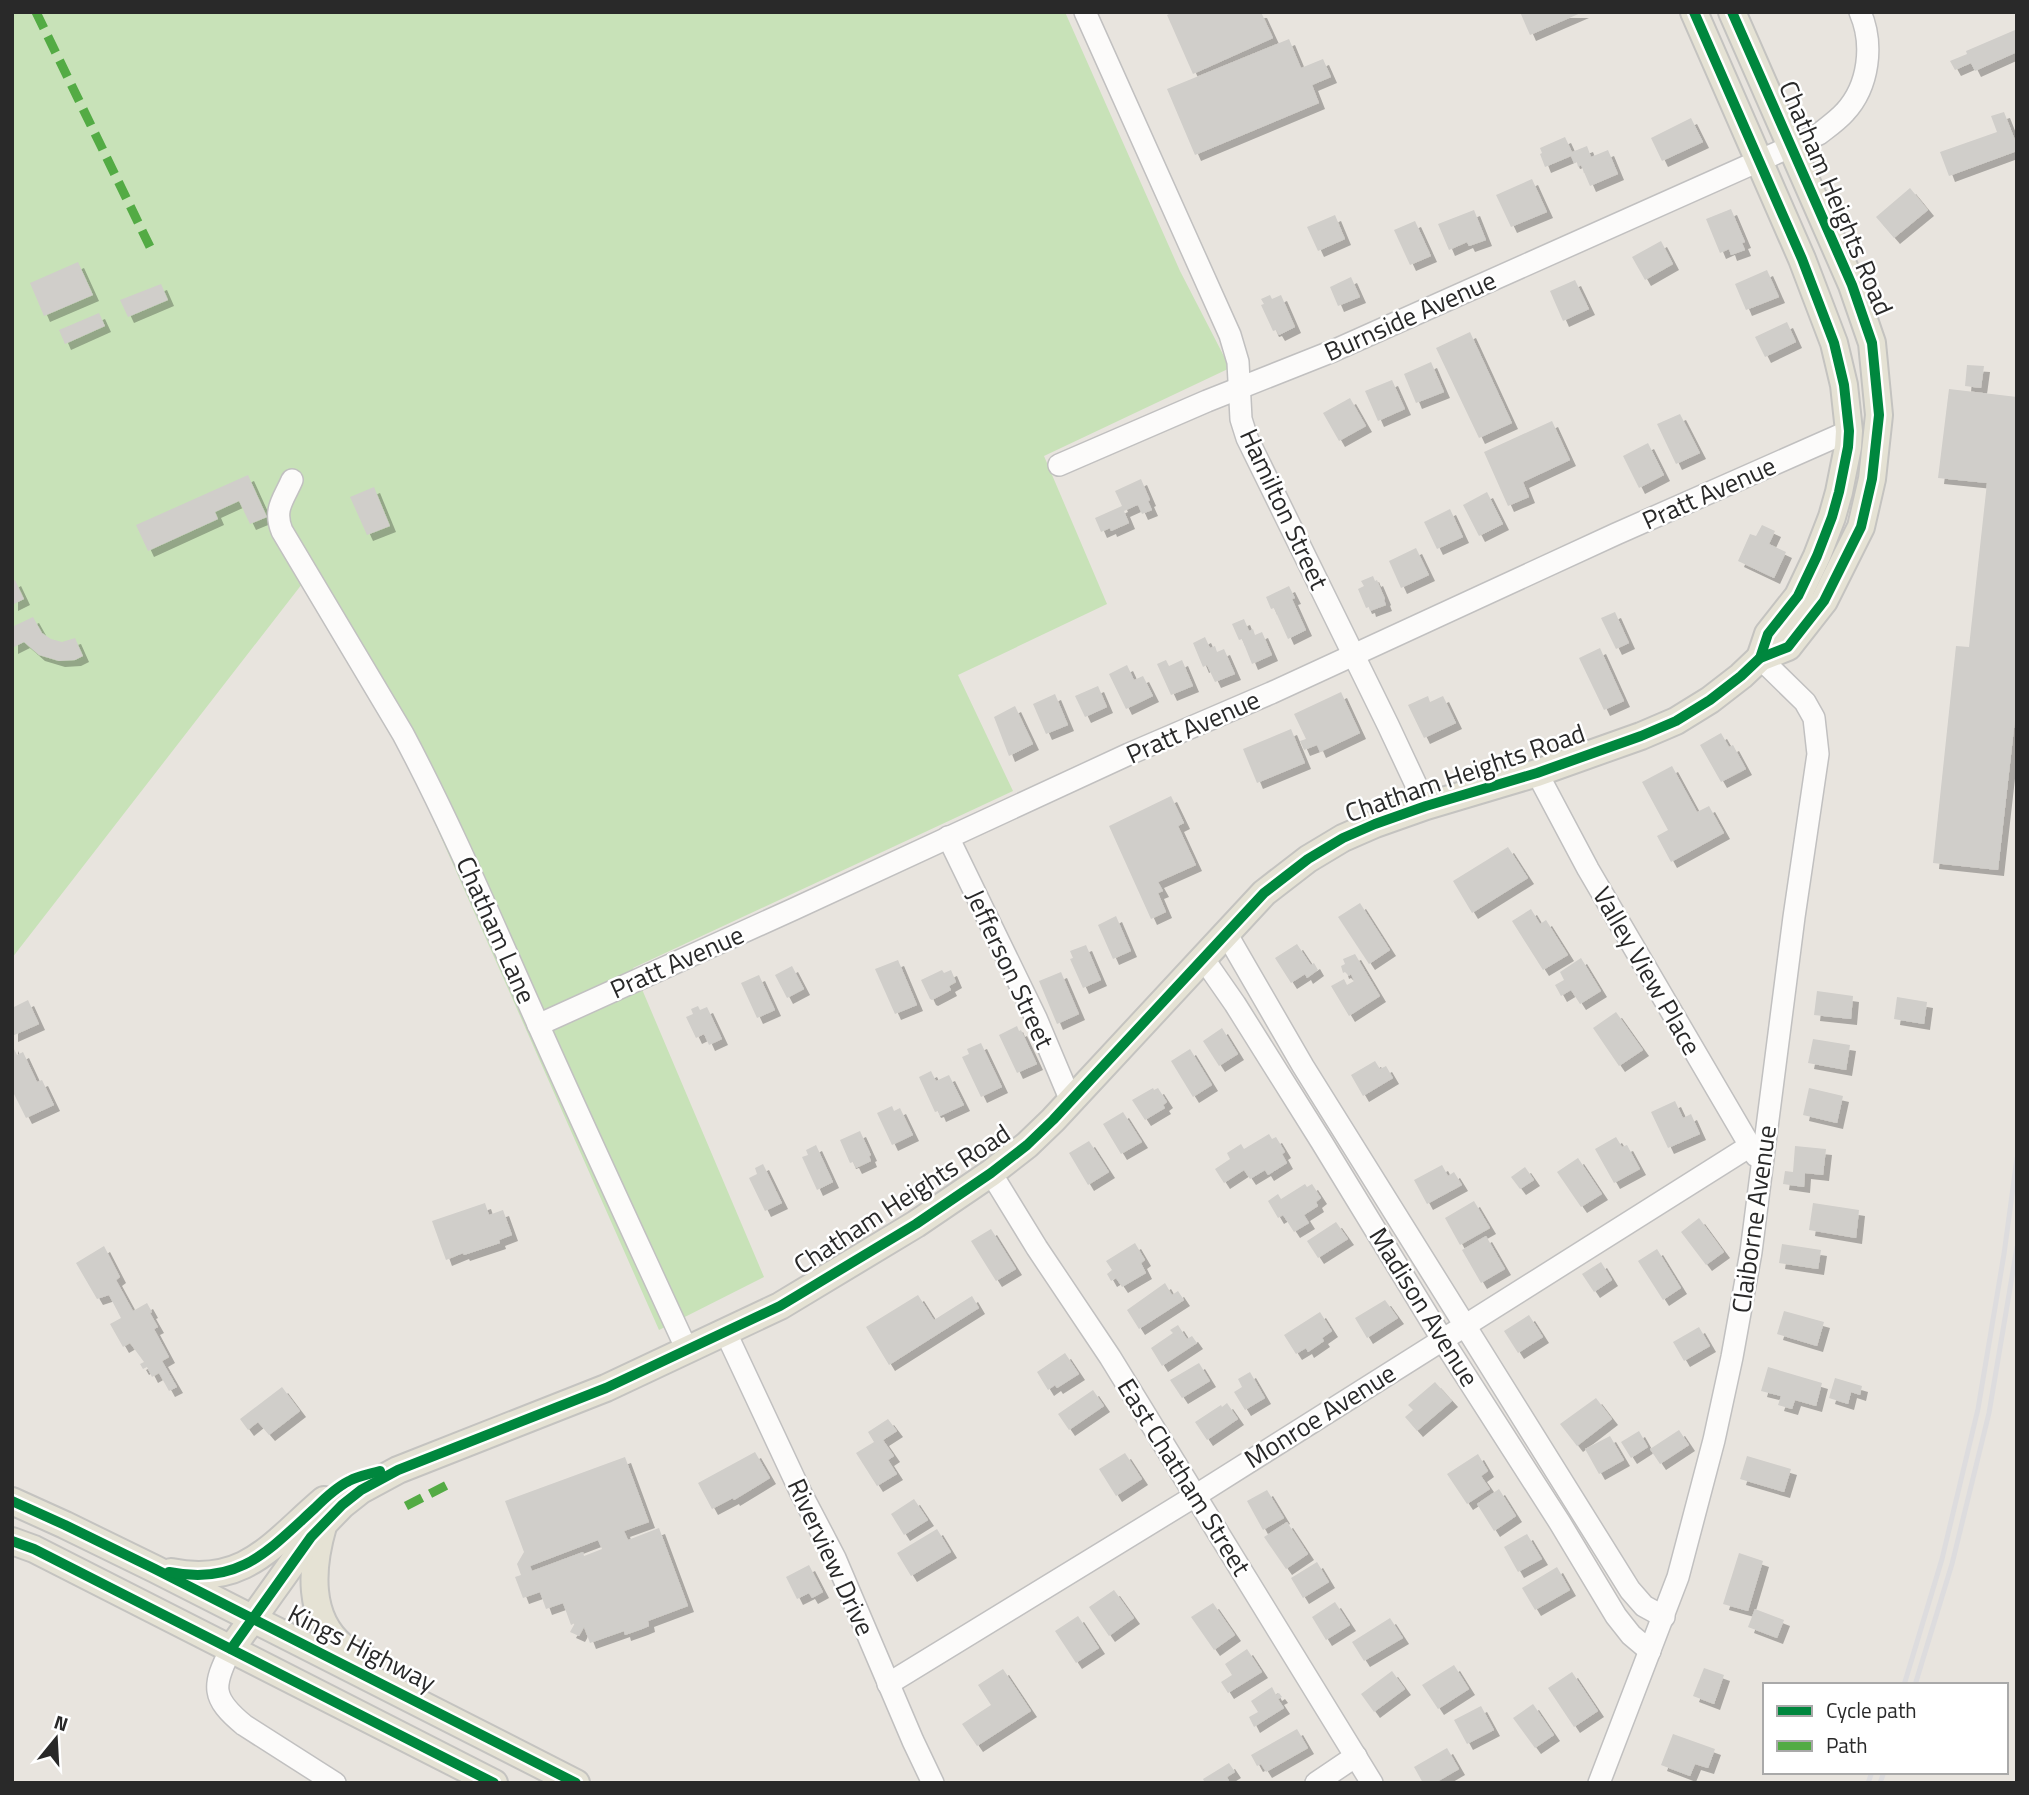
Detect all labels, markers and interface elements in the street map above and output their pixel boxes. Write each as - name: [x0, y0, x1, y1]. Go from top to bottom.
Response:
- street label: Chatham Heights Road: [1769, 74, 1904, 321]
- street label: Burnside Avenue: [1318, 260, 1502, 371]
- street label: Hamilton Street: [1230, 422, 1339, 596]
- street label: Pratt Avenue: [1636, 446, 1782, 539]
- street label: Pratt Avenue: [1120, 680, 1266, 773]
- street label: Chatham Heights Road: [1340, 713, 1590, 832]
- street label: Chatham Lane: [447, 850, 546, 1010]
- street label: Valley View Place: [1583, 879, 1712, 1062]
- street label: Jefferson Street: [956, 883, 1065, 1055]
- street label: Pratt Avenue: [604, 915, 750, 1008]
- street label: Chatham Heights Road: [786, 1114, 1018, 1283]
- street label: Claiborne Avenue: [1721, 1122, 1786, 1315]
- street label: Madison Avenue: [1360, 1220, 1489, 1394]
- street label: Monroe Avenue: [1236, 1353, 1403, 1478]
- street label: East Chatham Street: [1108, 1371, 1261, 1583]
- street label: Riverview Drive: [778, 1472, 885, 1642]
- street label: Kings Highway: [282, 1594, 443, 1702]
- legend: [1763, 1683, 2008, 1774]
- text: Cycle path: [1826, 1694, 1917, 1726]
- north arrow: [21, 1704, 91, 1774]
- text: N: [51, 1707, 72, 1738]
- text: Path: [1826, 1729, 1868, 1761]

